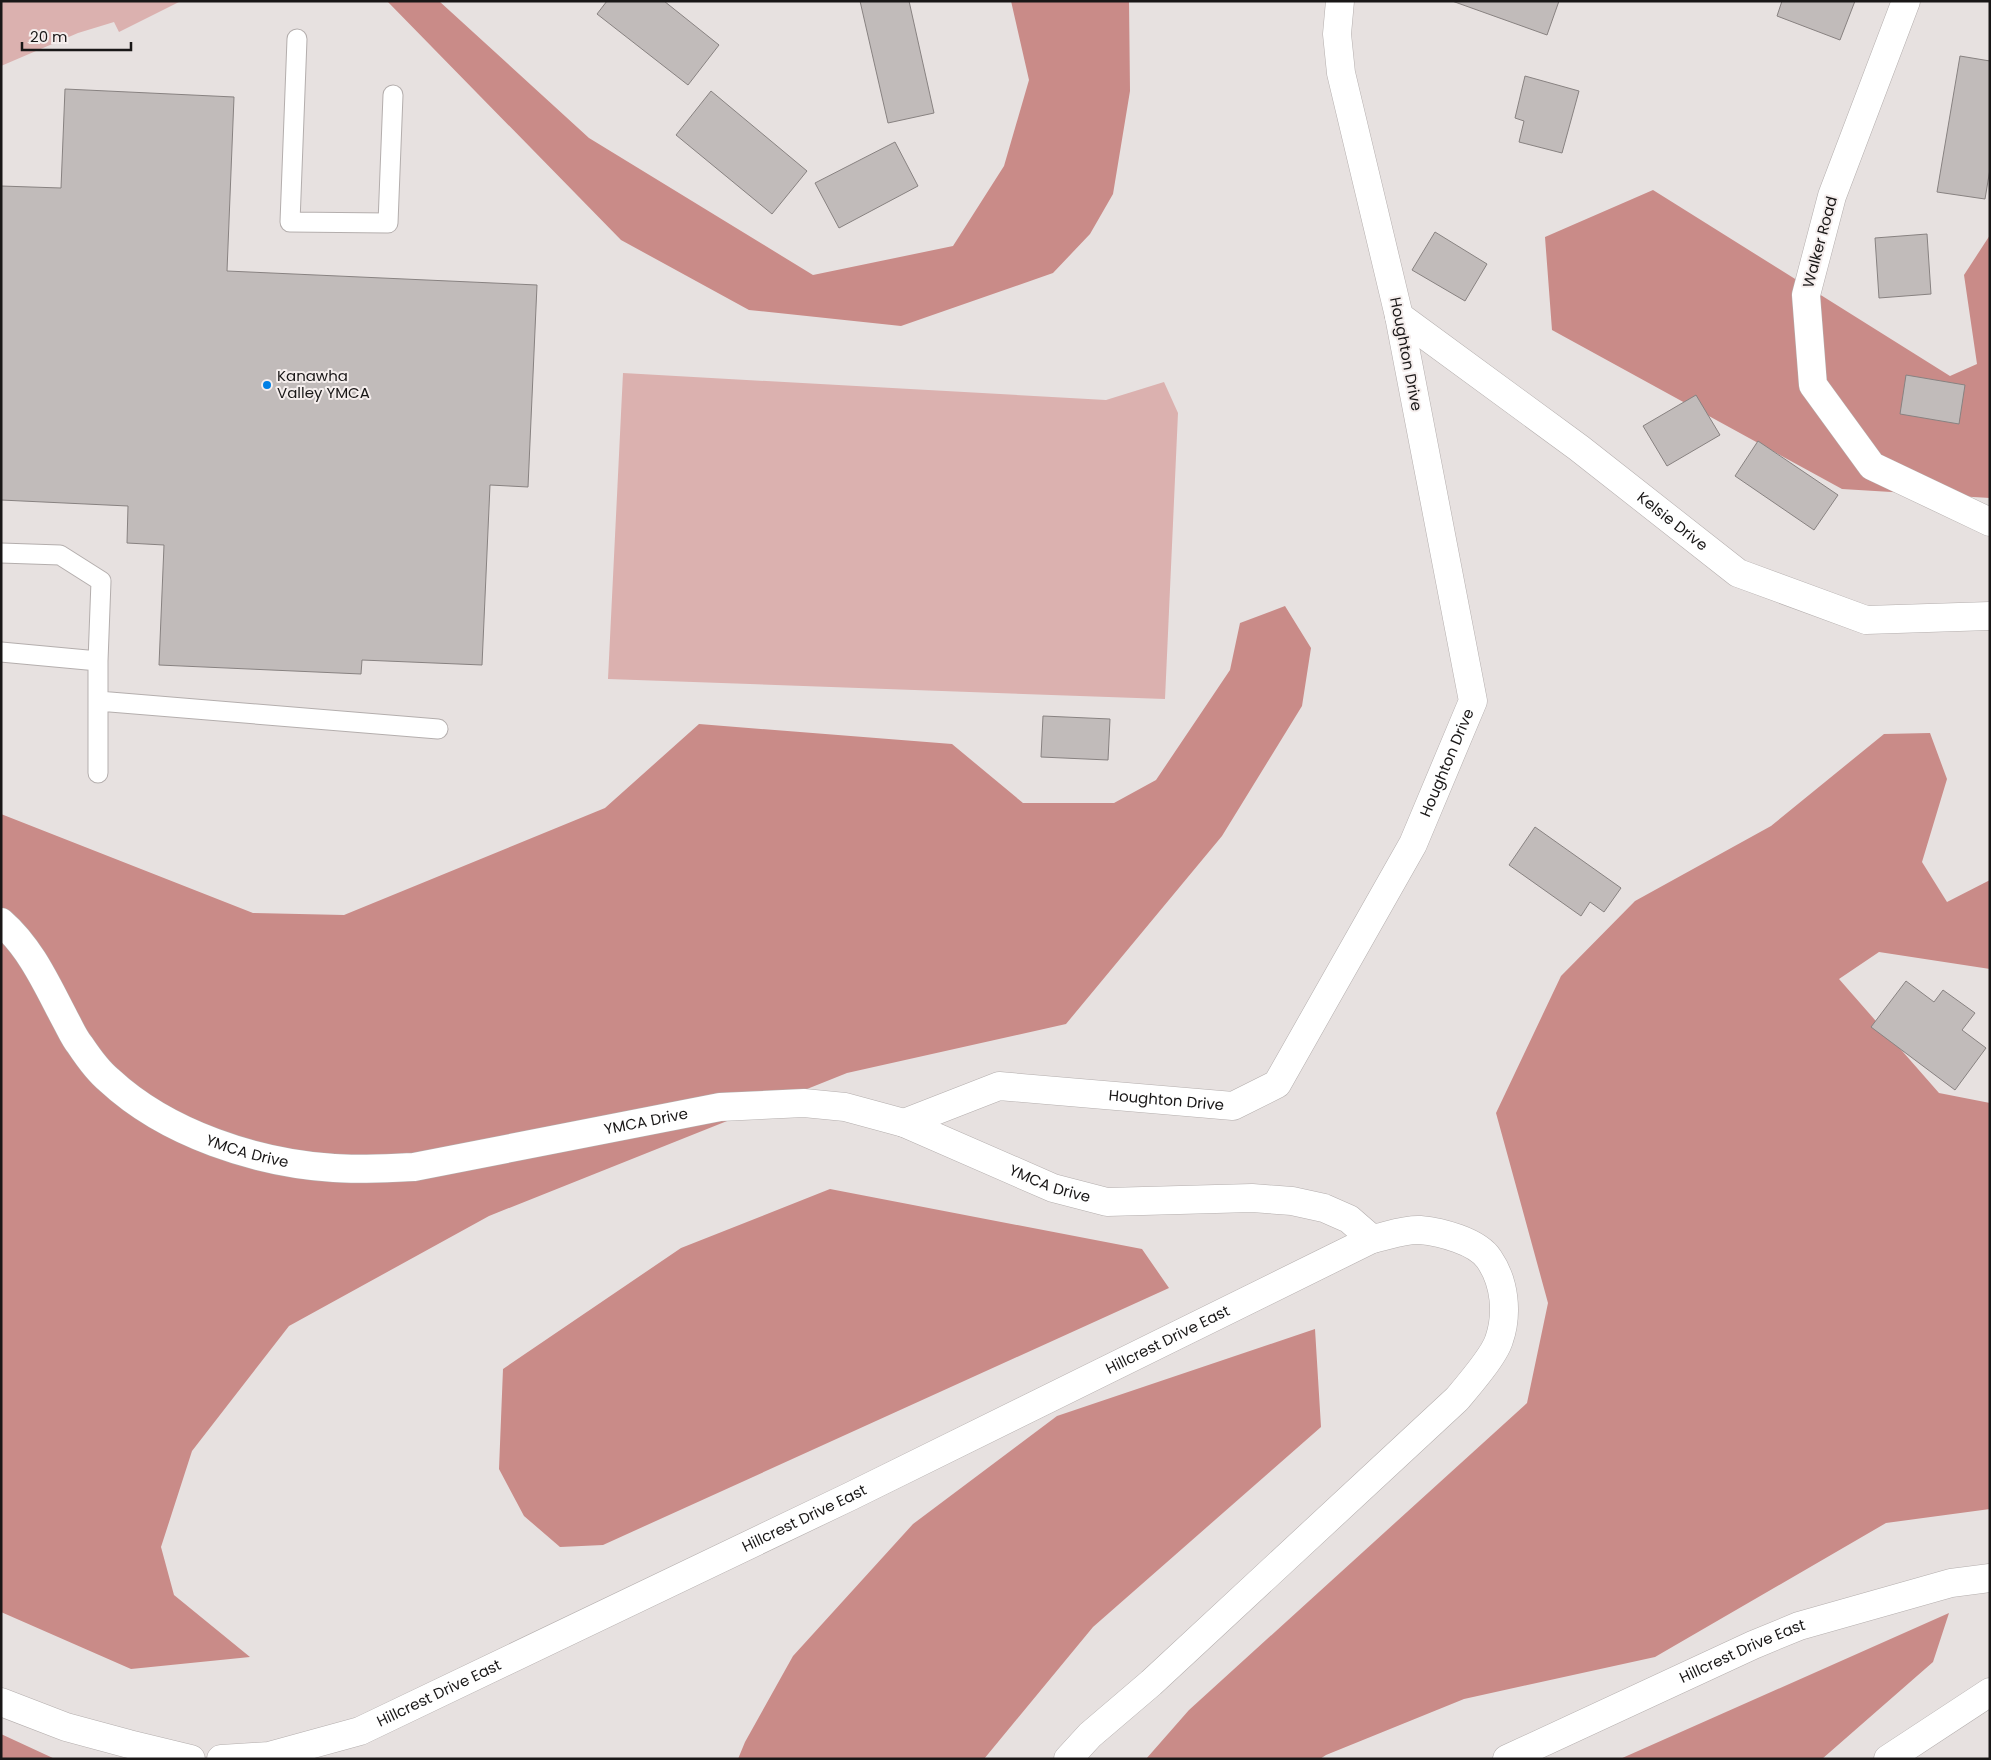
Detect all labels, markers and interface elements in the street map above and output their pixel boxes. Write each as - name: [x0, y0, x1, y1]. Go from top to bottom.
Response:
- scale bar: [22, 20, 131, 52]
- text: 20 m: [30, 26, 68, 47]
- street label: Walker Road: [1797, 194, 1842, 290]
- street label: Houghton Drive: [1385, 295, 1428, 413]
- place label: Kanawha Valley YMCA: [277, 365, 370, 403]
- marker: Kanawha Valley YMCA: [261, 379, 273, 391]
- street label: Kelsie Drive: [1633, 487, 1712, 555]
- street label: Houghton Drive: [1415, 705, 1479, 820]
- street label: Houghton Drive: [1108, 1084, 1225, 1115]
- street label: YMCA Drive: [602, 1103, 690, 1140]
- street label: YMCA Drive: [203, 1129, 290, 1172]
- street label: YMCA Drive: [1006, 1159, 1093, 1207]
- street label: Hillcrest Drive East: [1102, 1300, 1233, 1379]
- street label: Hillcrest Drive East: [738, 1479, 870, 1557]
- street label: Hillcrest Drive East: [1676, 1614, 1807, 1688]
- street label: Hillcrest Drive East: [373, 1654, 504, 1732]

